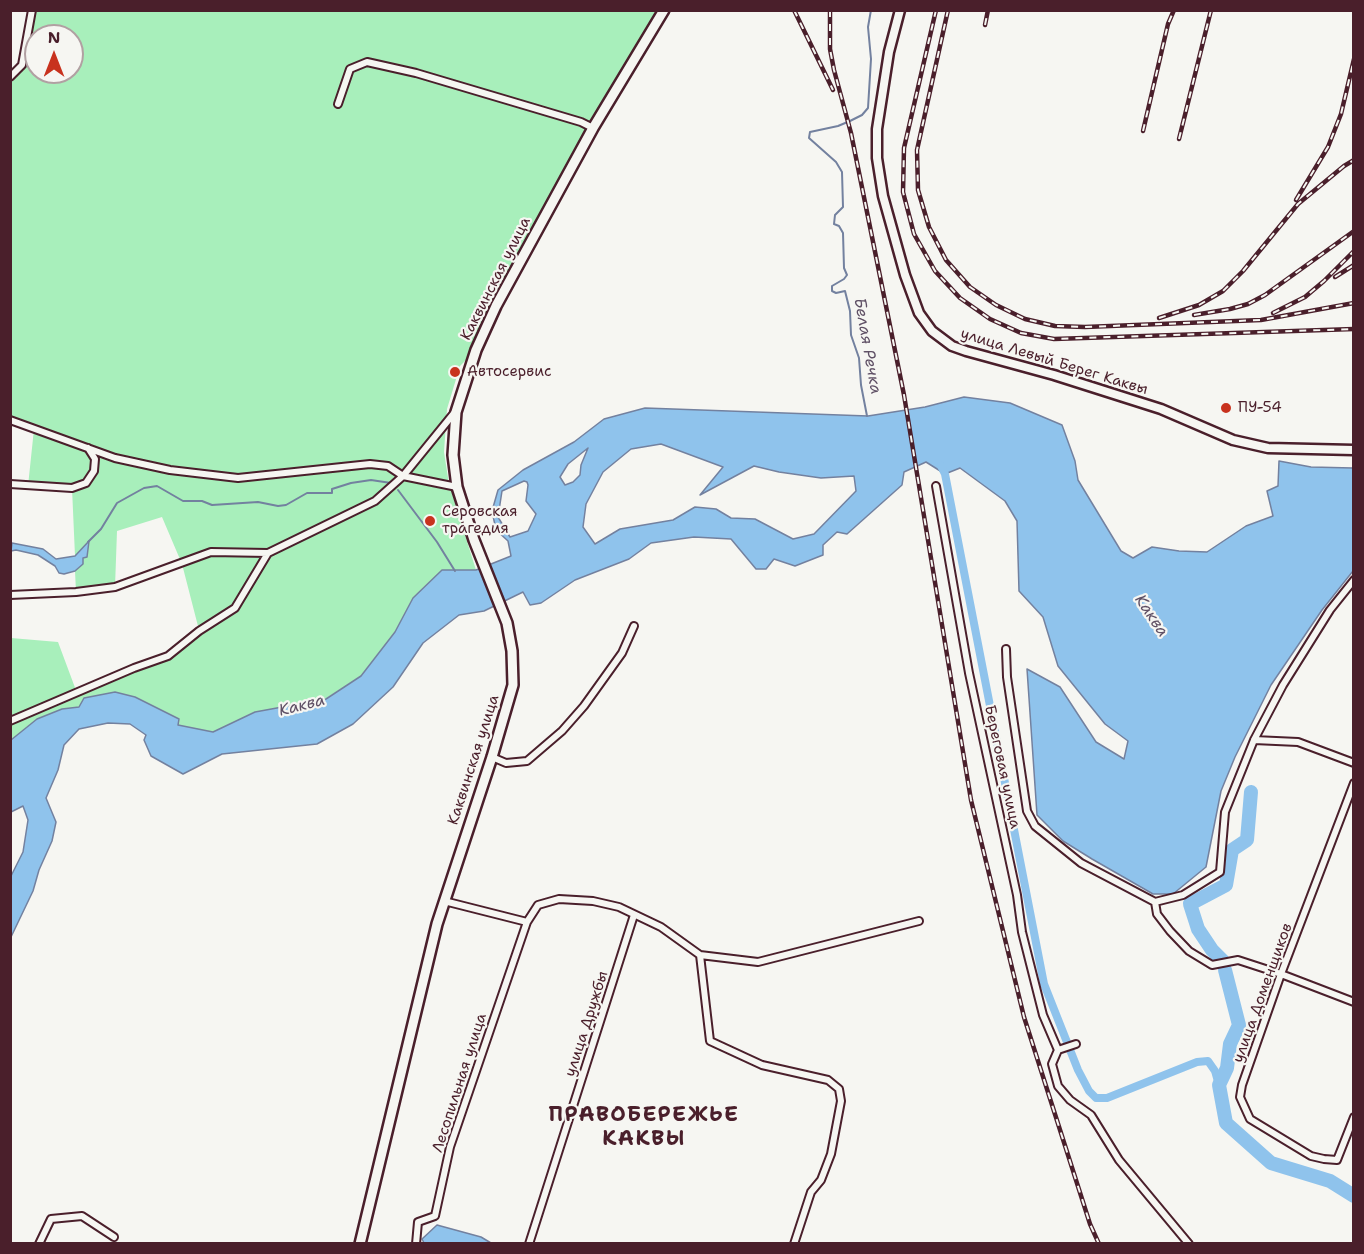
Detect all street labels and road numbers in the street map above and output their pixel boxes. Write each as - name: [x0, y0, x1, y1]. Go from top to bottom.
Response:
- street label: Каквинская улица: [457, 214, 535, 344]
- street label: улица Левый Берег Каквы: [958, 325, 1150, 399]
- street label: Каквинская улица: [444, 693, 504, 827]
- street label: Береговая улица: [980, 704, 1024, 830]
- street label: улица Доменщиков: [1229, 921, 1297, 1065]
- street label: улица Дружбы: [561, 969, 613, 1079]
- street label: Лесопильная улица: [429, 1011, 491, 1155]

